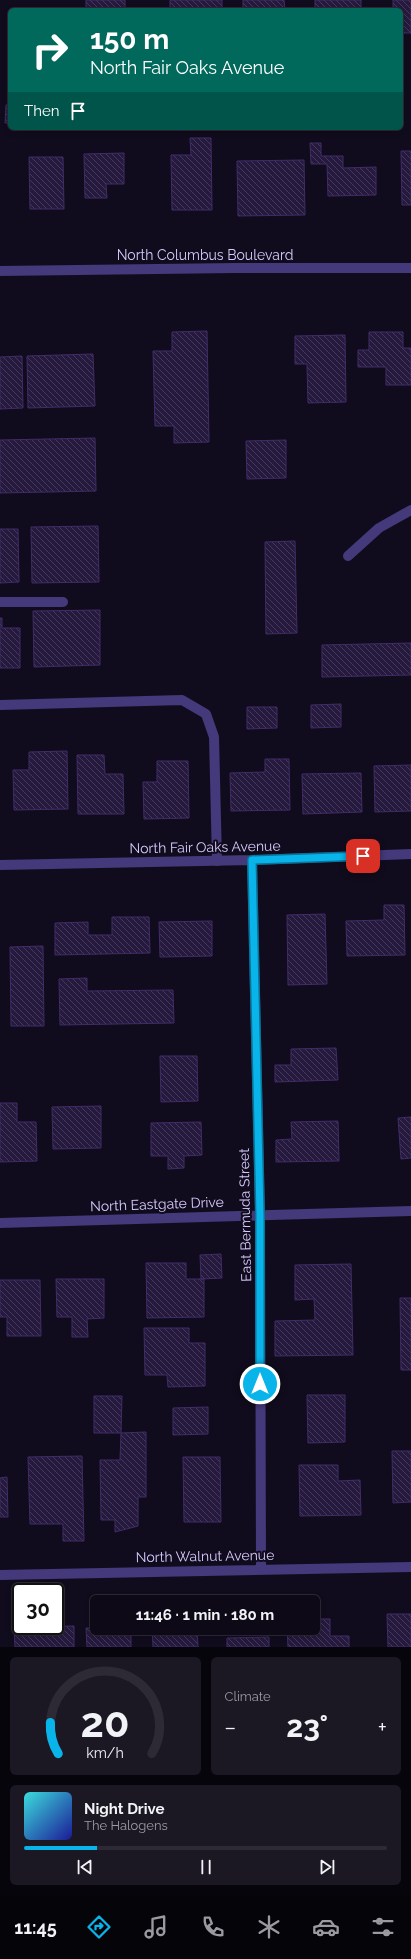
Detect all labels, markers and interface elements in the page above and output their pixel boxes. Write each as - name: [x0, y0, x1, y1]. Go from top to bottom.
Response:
- text: 150 m: [90, 23, 169, 56]
- icon: right: [24, 24, 76, 76]
- text: North Fair Oaks Avenue: [90, 57, 284, 78]
- icon: arrive: [67, 100, 89, 122]
- text: Then: [24, 102, 59, 120]
- street label: North Columbus Boulevard: [117, 247, 293, 263]
- street label: North Fair Oaks Avenue: [129, 838, 281, 856]
- pin: [346, 839, 380, 873]
- icon: arrive: [352, 845, 374, 867]
- street label: East Bermuda Street: [236, 1148, 254, 1282]
- street label: North Eastgate Drive: [90, 1194, 224, 1214]
- position arrow: [239, 1363, 281, 1405]
- street label: North Walnut Avenue: [136, 1547, 274, 1565]
- speed limit sign: 30: [12, 1583, 64, 1635]
- text: 11:46 · 1 min · 180 m: [136, 1606, 274, 1624]
- text: Climate: [225, 1689, 271, 1704]
- text: 20: [81, 1698, 130, 1747]
- text: 23°: [286, 1709, 328, 1744]
- text: −: [225, 1714, 236, 1740]
- text: +: [378, 1714, 387, 1740]
- text: km/h: [86, 1745, 124, 1761]
- text: Night Drive: [84, 1800, 164, 1818]
- text: The Halogens: [84, 1818, 168, 1833]
- icon: previous: [74, 1856, 96, 1878]
- icon: pause: [195, 1856, 217, 1878]
- icon: next: [316, 1856, 338, 1878]
- icon: directions: [85, 1913, 113, 1941]
- icon: music: [142, 1913, 170, 1941]
- icon: phone: [199, 1913, 227, 1941]
- icon: climate: [255, 1913, 283, 1941]
- icon: car: [312, 1913, 340, 1941]
- icon: filters: [369, 1913, 397, 1941]
- text: 11:45: [14, 1917, 57, 1938]

